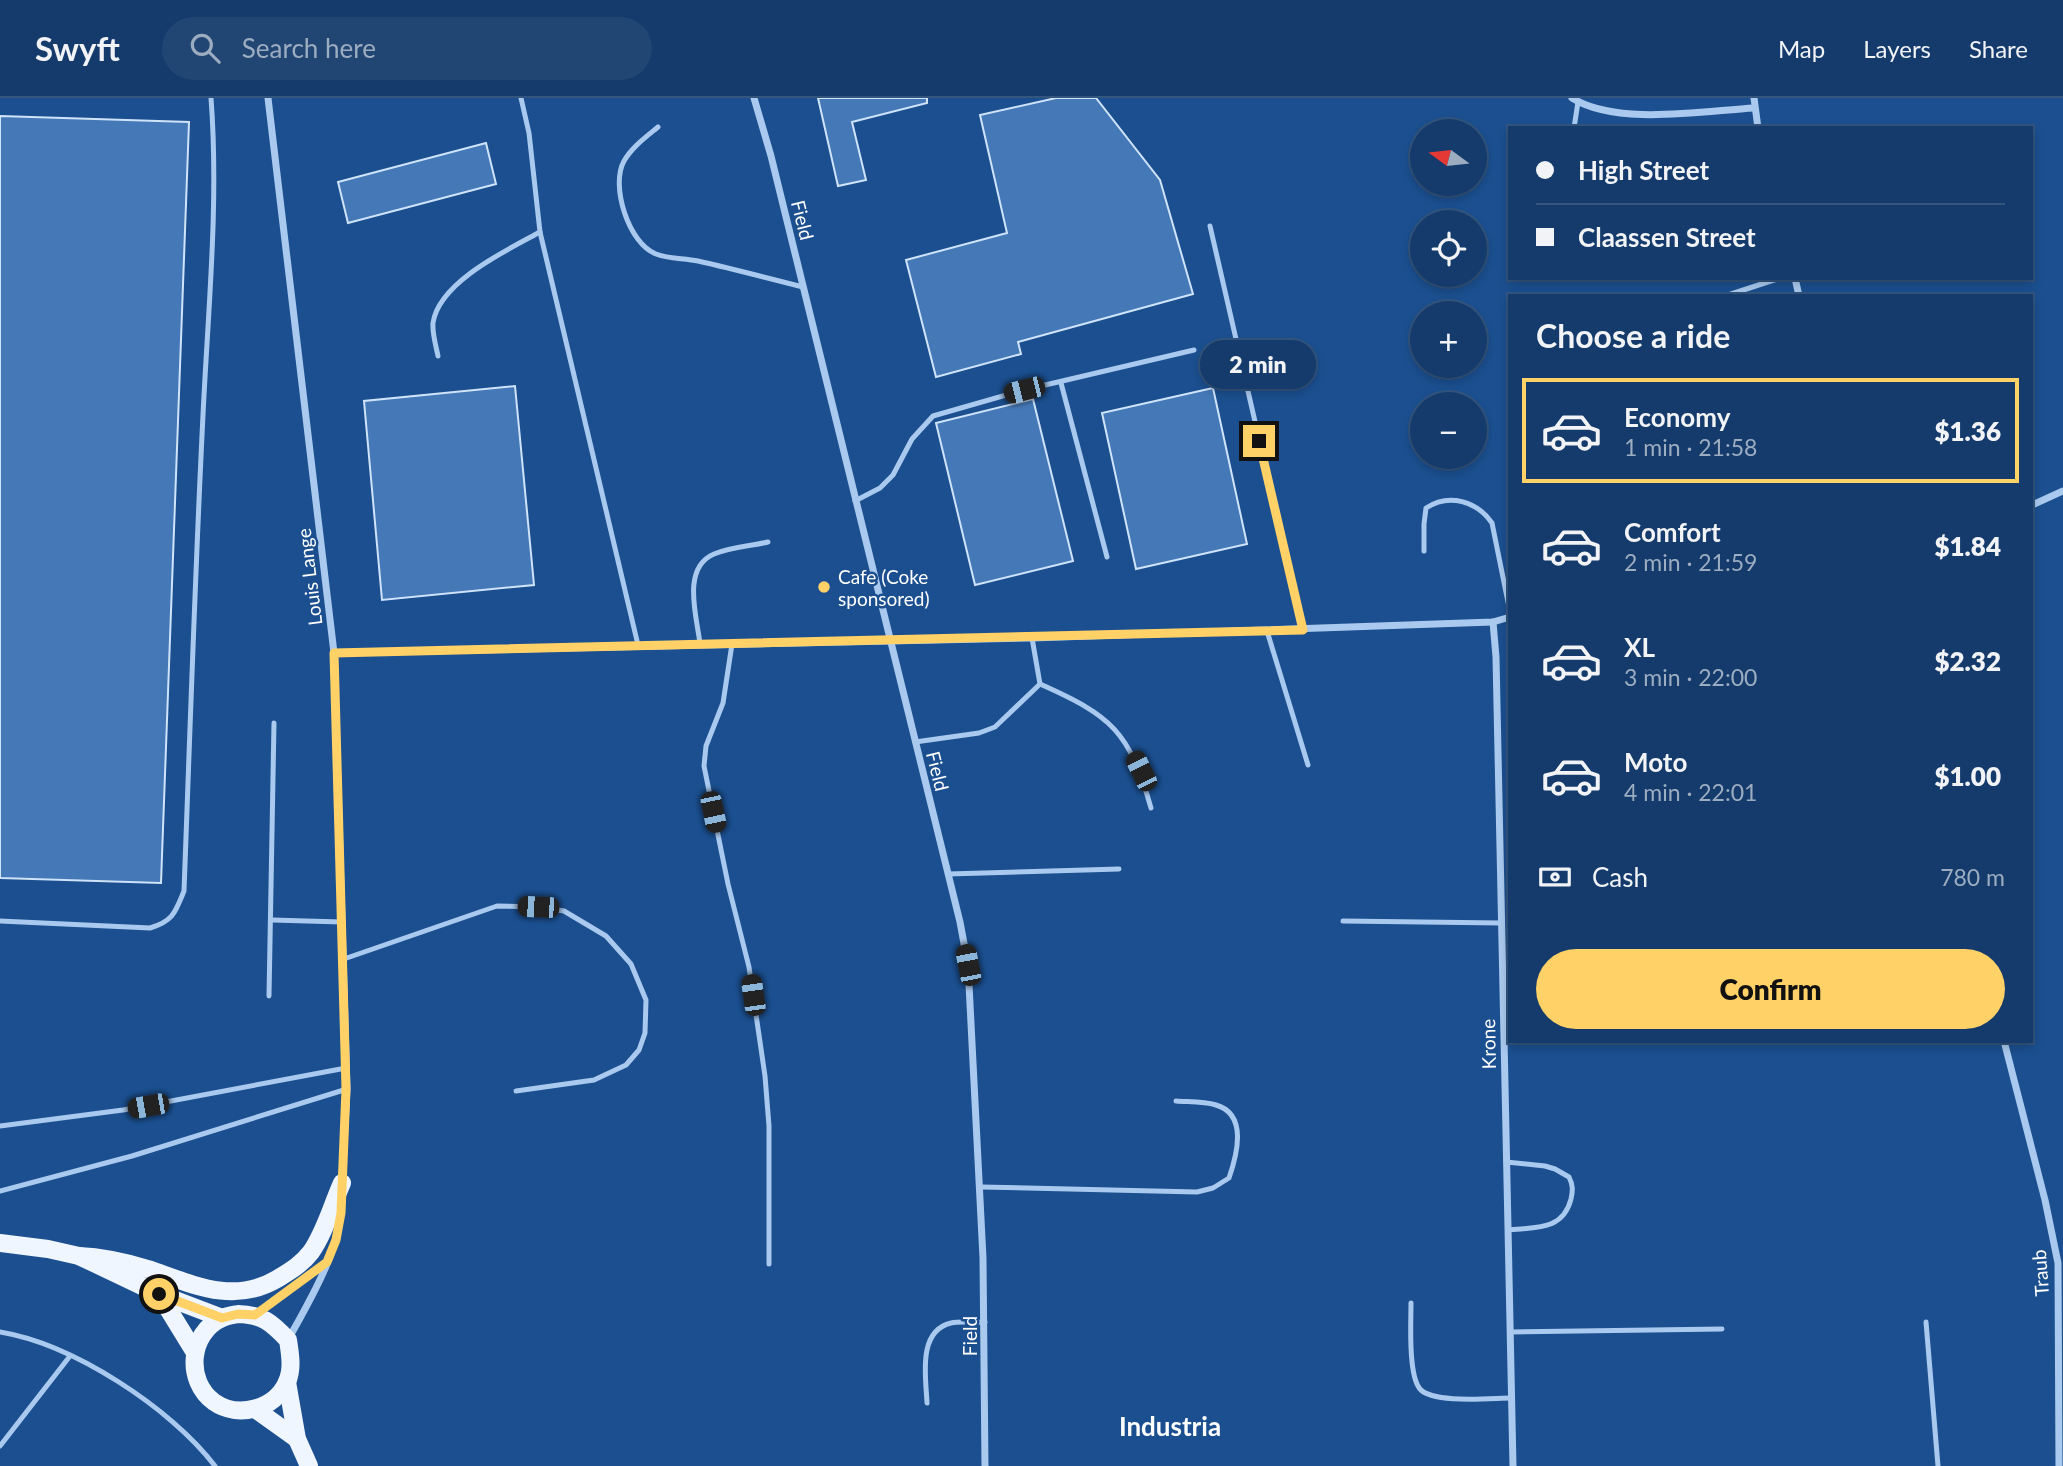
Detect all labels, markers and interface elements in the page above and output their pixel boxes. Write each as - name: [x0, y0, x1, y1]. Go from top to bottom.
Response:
- search box: [162, 17, 652, 80]
- text: Swyft: [35, 28, 120, 68]
- icon: search: [186, 29, 224, 67]
- text: Search here: [242, 32, 376, 64]
- text: Map: [1778, 34, 1825, 63]
- text: Layers: [1863, 34, 1931, 63]
- text: Share: [1969, 34, 2028, 63]
- north arrow: [1410, 119, 1488, 196]
- map controls: [1410, 119, 1487, 469]
- text: High Street: [1578, 154, 1709, 186]
- street label: Field: [787, 198, 819, 242]
- button: locate: [1410, 210, 1487, 287]
- text: Claassen Street: [1578, 221, 1756, 253]
- button: +: [1410, 301, 1487, 378]
- text: Choose a ride: [1536, 316, 1730, 355]
- callout: 2 min: [1201, 340, 1317, 388]
- text: 2 min: [1229, 350, 1287, 378]
- car: [1002, 375, 1047, 405]
- button: −: [1410, 392, 1487, 469]
- icon: car: [1540, 399, 1603, 462]
- text: Economy: [1624, 401, 1730, 433]
- text: $1.36: [1934, 415, 2001, 447]
- route end: [1243, 425, 1275, 457]
- text: 1 min · 21:58: [1624, 433, 1757, 461]
- icon: car: [1540, 514, 1603, 577]
- text: Comfort: [1624, 516, 1721, 548]
- street label: Louis Lange: [292, 527, 326, 627]
- text: $1.84: [1934, 530, 2001, 562]
- text: 2 min · 21:59: [1624, 548, 1757, 576]
- place label: Cafe (Coke sponsored): [838, 565, 930, 610]
- marker: Cafe (Coke sponsored): [816, 579, 832, 595]
- icon: car: [1540, 629, 1603, 692]
- text: XL: [1624, 631, 1655, 663]
- text: $2.32: [1934, 645, 2001, 677]
- text: 3 min · 22:00: [1624, 663, 1757, 691]
- icon: car: [1540, 744, 1603, 807]
- text: Moto: [1624, 746, 1687, 778]
- car: [1123, 748, 1160, 794]
- street label: Field: [922, 749, 954, 793]
- text: $1.00: [1934, 760, 2001, 792]
- text: 4 min · 22:01: [1624, 778, 1757, 806]
- car: [699, 789, 728, 835]
- icon: cash: [1536, 858, 1574, 896]
- text: Cash: [1592, 861, 1648, 893]
- text: 780 m: [1940, 863, 2005, 891]
- car: [517, 896, 560, 918]
- car: [954, 942, 983, 988]
- button: Confirm: [1536, 949, 2005, 1029]
- car: [740, 973, 767, 1017]
- street label: Krone: [1476, 1019, 1500, 1069]
- car: [126, 1092, 171, 1120]
- street label: Traub: [2027, 1249, 2053, 1297]
- route start: [143, 1278, 175, 1310]
- street label: Field: [958, 1316, 981, 1356]
- district label: Industria: [1119, 1410, 1221, 1442]

